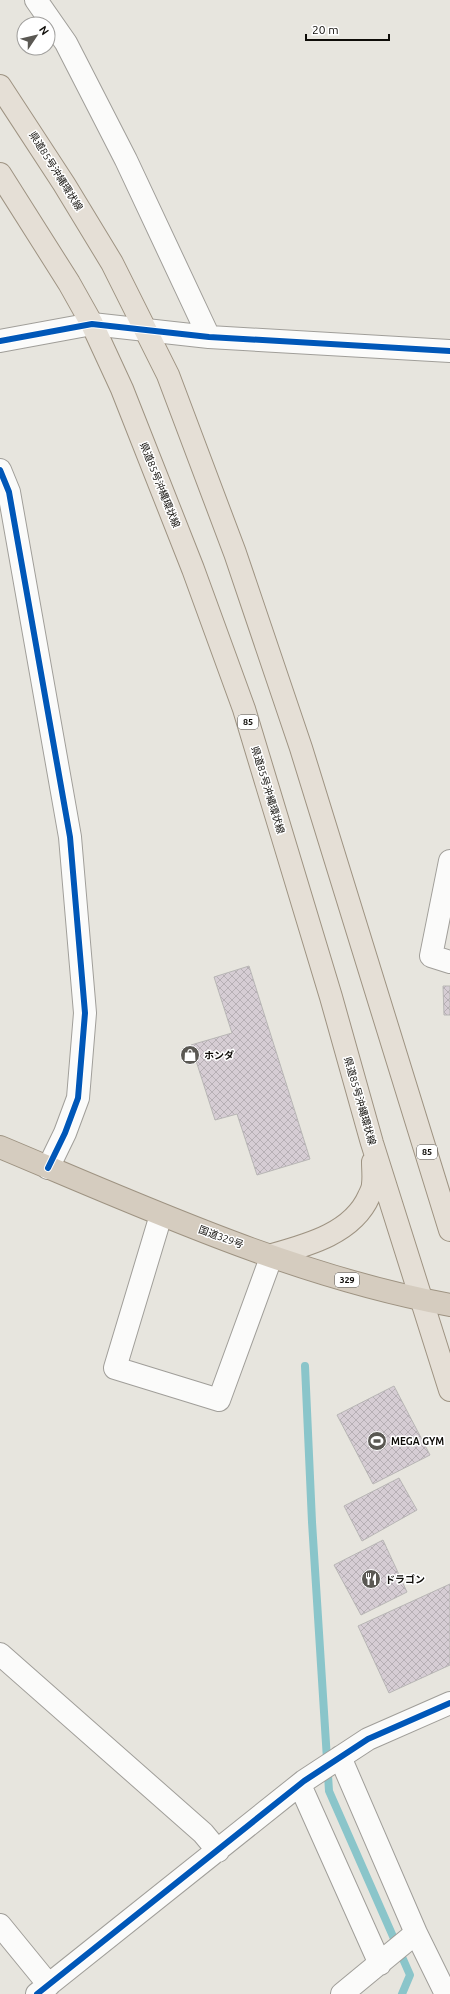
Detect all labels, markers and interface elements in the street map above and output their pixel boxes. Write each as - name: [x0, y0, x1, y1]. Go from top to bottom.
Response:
- north arrow: [16, 16, 56, 56]
- scale bar: [306, 16, 389, 42]
- text: N: [37, 23, 51, 37]
- text: 20 m: [312, 23, 339, 36]
- street label: 県道85号沖縄環状線: [27, 129, 85, 213]
- street label: 県道85号沖縄環状線: [138, 441, 182, 529]
- road number: 85: [238, 715, 258, 729]
- street label: 県道85号沖縄環状線: [249, 745, 287, 835]
- shop icon: ホンダ: [179, 1044, 201, 1066]
- place label: ホンダ: [204, 1050, 234, 1061]
- street label: 県道85号沖縄環状線: [342, 1056, 378, 1146]
- road number: 85: [417, 1145, 437, 1159]
- street label: 国道329号: [197, 1224, 245, 1250]
- road number: 329: [335, 1273, 359, 1287]
- sports icon: MEGA GYM: [366, 1430, 388, 1452]
- place label: MEGA GYM: [391, 1436, 444, 1447]
- restaurant icon: ドラゴン: [360, 1568, 382, 1590]
- place label: ドラゴン: [385, 1574, 425, 1585]

